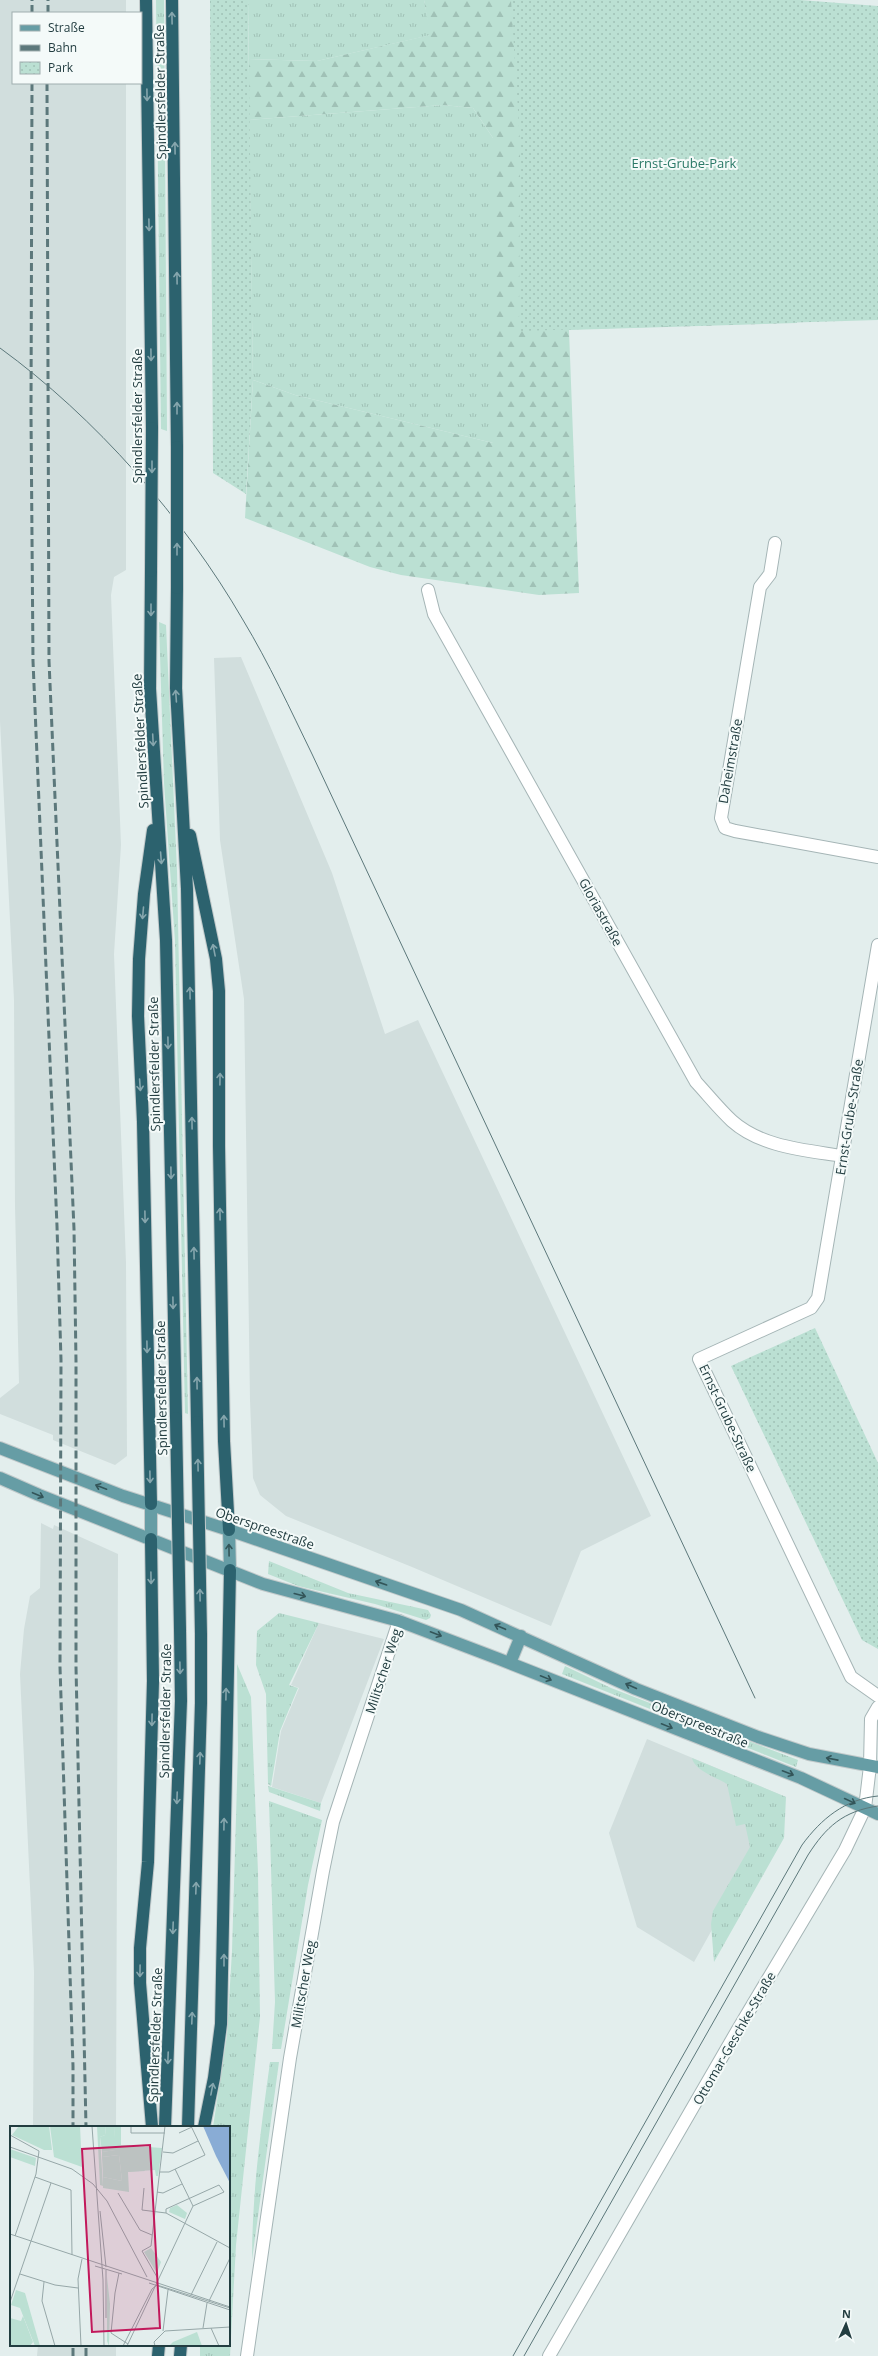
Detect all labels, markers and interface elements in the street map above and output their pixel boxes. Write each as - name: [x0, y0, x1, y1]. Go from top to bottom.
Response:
- legend: [12, 12, 142, 84]
- one-way arrow: [168, 12, 176, 25]
- text: Straße: [48, 19, 85, 36]
- street label: Spindlersfelder Straße: [150, 24, 170, 160]
- text: Bahn: [48, 39, 77, 56]
- text: Park: [48, 59, 74, 76]
- one-way arrow: [144, 88, 151, 101]
- one-way arrow: [171, 142, 179, 155]
- park label: Ernst-Grube-Park: [632, 154, 737, 172]
- one-way arrow: [145, 218, 153, 231]
- one-way arrow: [173, 272, 181, 285]
- one-way arrow: [147, 348, 155, 361]
- street label: Spindlersfelder Straße: [128, 349, 146, 483]
- one-way arrow: [173, 402, 181, 415]
- one-way arrow: [148, 460, 156, 473]
- one-way arrow: [173, 543, 181, 556]
- one-way arrow: [147, 603, 155, 616]
- street label: Spindlersfelder Straße: [127, 673, 153, 809]
- one-way arrow: [173, 690, 180, 703]
- street label: Daheimstraße: [714, 717, 746, 805]
- one-way arrow: [149, 733, 157, 746]
- one-way arrow: [157, 851, 164, 864]
- street label: Gloriastraße: [575, 875, 627, 949]
- one-way arrow: [139, 906, 146, 919]
- one-way arrow: [210, 944, 218, 957]
- one-way arrow: [186, 987, 194, 1000]
- street label: Spindlersfelder Straße: [144, 996, 164, 1132]
- one-way arrow: [164, 1036, 172, 1049]
- street label: Ernst-Grube-Straße: [831, 1058, 867, 1176]
- one-way arrow: [216, 1073, 224, 1086]
- one-way arrow: [137, 1078, 144, 1091]
- one-way arrow: [188, 1117, 196, 1130]
- one-way arrow: [167, 1166, 174, 1179]
- one-way arrow: [216, 1208, 224, 1221]
- one-way arrow: [141, 1210, 149, 1223]
- one-way arrow: [190, 1247, 198, 1260]
- one-way arrow: [170, 1296, 177, 1309]
- street label: Spindlersfelder Straße: [151, 1320, 171, 1456]
- one-way arrow: [144, 1340, 151, 1353]
- street label: Ernst-Grube-Straße: [695, 1361, 761, 1475]
- one-way arrow: [193, 1377, 200, 1390]
- one-way arrow: [220, 1415, 227, 1428]
- one-way arrow: [194, 1459, 202, 1472]
- one-way arrow: [146, 1470, 154, 1483]
- one-way arrow: [95, 1483, 107, 1491]
- one-way arrow: [32, 1492, 44, 1499]
- street label: Oberspreestraße: [213, 1503, 317, 1553]
- one-way arrow: [226, 1544, 233, 1557]
- one-way arrow: [147, 1571, 155, 1584]
- one-way arrow: [375, 1579, 388, 1586]
- one-way arrow: [196, 1589, 204, 1602]
- one-way arrow: [293, 1592, 306, 1599]
- one-way arrow: [494, 1622, 506, 1630]
- street label: Militscher Weg: [361, 1626, 405, 1716]
- one-way arrow: [429, 1631, 441, 1639]
- street label: Spindlersfelder Straße: [155, 1643, 175, 1779]
- one-way arrow: [177, 1661, 184, 1674]
- one-way arrow: [540, 1674, 552, 1682]
- one-way arrow: [625, 1682, 637, 1690]
- one-way arrow: [222, 1688, 230, 1701]
- street label: Oberspreestraße: [649, 1696, 751, 1752]
- one-way arrow: [148, 1713, 155, 1726]
- one-way arrow: [661, 1722, 673, 1730]
- one-way arrow: [196, 1752, 203, 1765]
- one-way arrow: [826, 1754, 839, 1762]
- one-way arrow: [782, 1770, 794, 1778]
- one-way arrow: [174, 1791, 181, 1804]
- one-way arrow: [844, 1798, 856, 1805]
- one-way arrow: [220, 1818, 228, 1831]
- one-way arrow: [192, 1882, 200, 1895]
- one-way arrow: [169, 1921, 176, 1934]
- street label: Militscher Weg: [286, 1939, 320, 2029]
- one-way arrow: [220, 1954, 228, 1967]
- one-way arrow: [136, 1964, 144, 1977]
- street label: Spindlersfelder Straße: [144, 1967, 166, 2103]
- street label: Ottomar-Geschke-Straße: [688, 1968, 780, 2108]
- one-way arrow: [188, 2012, 196, 2025]
- one-way arrow: [164, 2051, 172, 2064]
- one-way arrow: [208, 2083, 216, 2096]
- inset map: [10, 2126, 230, 2346]
- north arrow: [826, 2304, 866, 2344]
- text: N: [842, 2306, 851, 2321]

